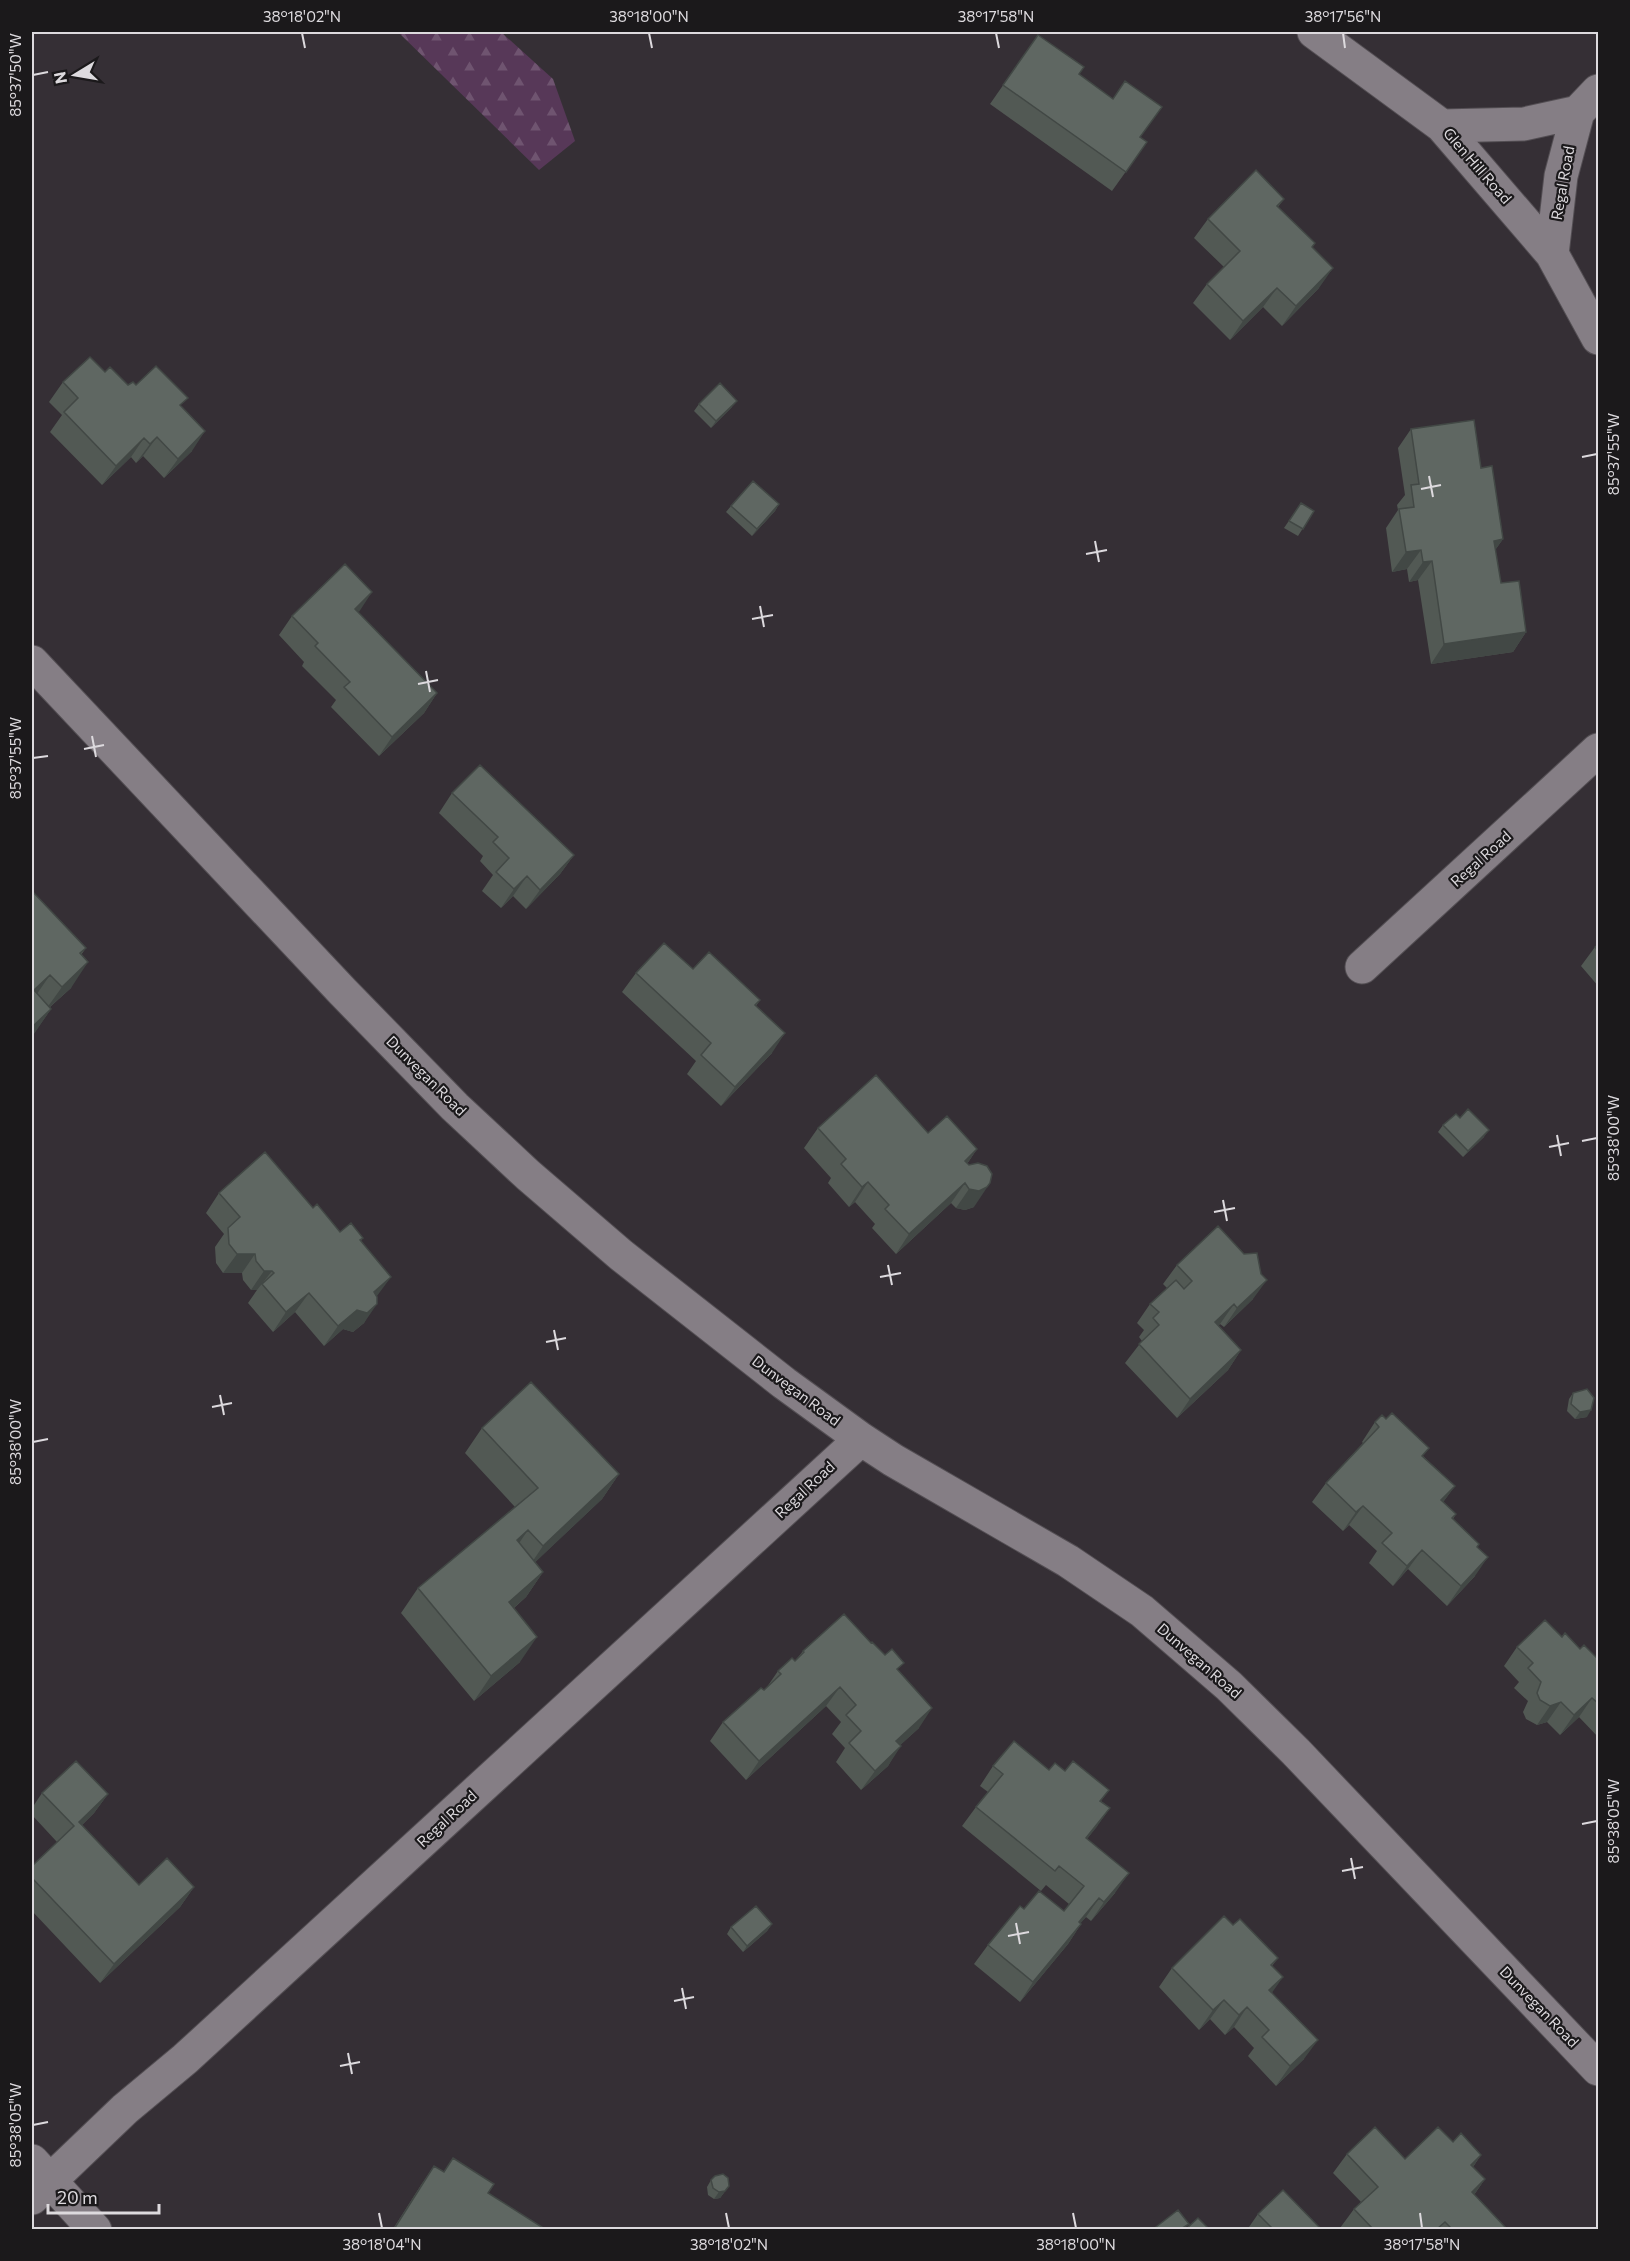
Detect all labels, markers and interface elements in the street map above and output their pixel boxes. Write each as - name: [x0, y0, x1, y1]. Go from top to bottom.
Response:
- text: 38°18'02"N: [263, 7, 341, 25]
- text: 38°18'00"N: [609, 7, 689, 25]
- text: 38°17'58"N: [958, 7, 1034, 25]
- text: 38°17'56"N: [1305, 7, 1381, 25]
- text: 85°37'50"W: [6, 33, 24, 117]
- north arrow: [45, 45, 105, 105]
- text: N: [49, 70, 70, 86]
- street label: Glen Hill Road: [1440, 124, 1516, 207]
- street label: Regal Road: [1547, 144, 1577, 221]
- text: 85°37'55"W: [1604, 413, 1622, 495]
- text: 85°37'55"W: [6, 717, 24, 799]
- street label: Regal Road: [1446, 826, 1514, 890]
- street label: Dunvegan Road: [383, 1032, 470, 1119]
- text: 85°38'00"W: [1604, 1095, 1622, 1181]
- street label: Dunvegan Road: [749, 1351, 844, 1429]
- text: 85°38'00"W: [6, 1399, 24, 1485]
- street label: Regal Road: [771, 1457, 838, 1521]
- street label: Dunvegan Road: [1154, 1619, 1245, 1702]
- text: 85°38'05"W: [1604, 1779, 1622, 1863]
- street label: Regal Road: [413, 1786, 480, 1850]
- street label: Dunvegan Road: [1497, 1962, 1583, 2051]
- text: 85°38'05"W: [6, 2083, 24, 2167]
- scale bar: [48, 2177, 159, 2215]
- text: 20 m: [57, 2186, 98, 2208]
- text: 38°18'04"N: [343, 2235, 421, 2253]
- text: 38°18'02"N: [690, 2235, 768, 2253]
- text: 38°18'00"N: [1036, 2235, 1116, 2253]
- text: 38°17'58"N: [1384, 2235, 1460, 2253]

